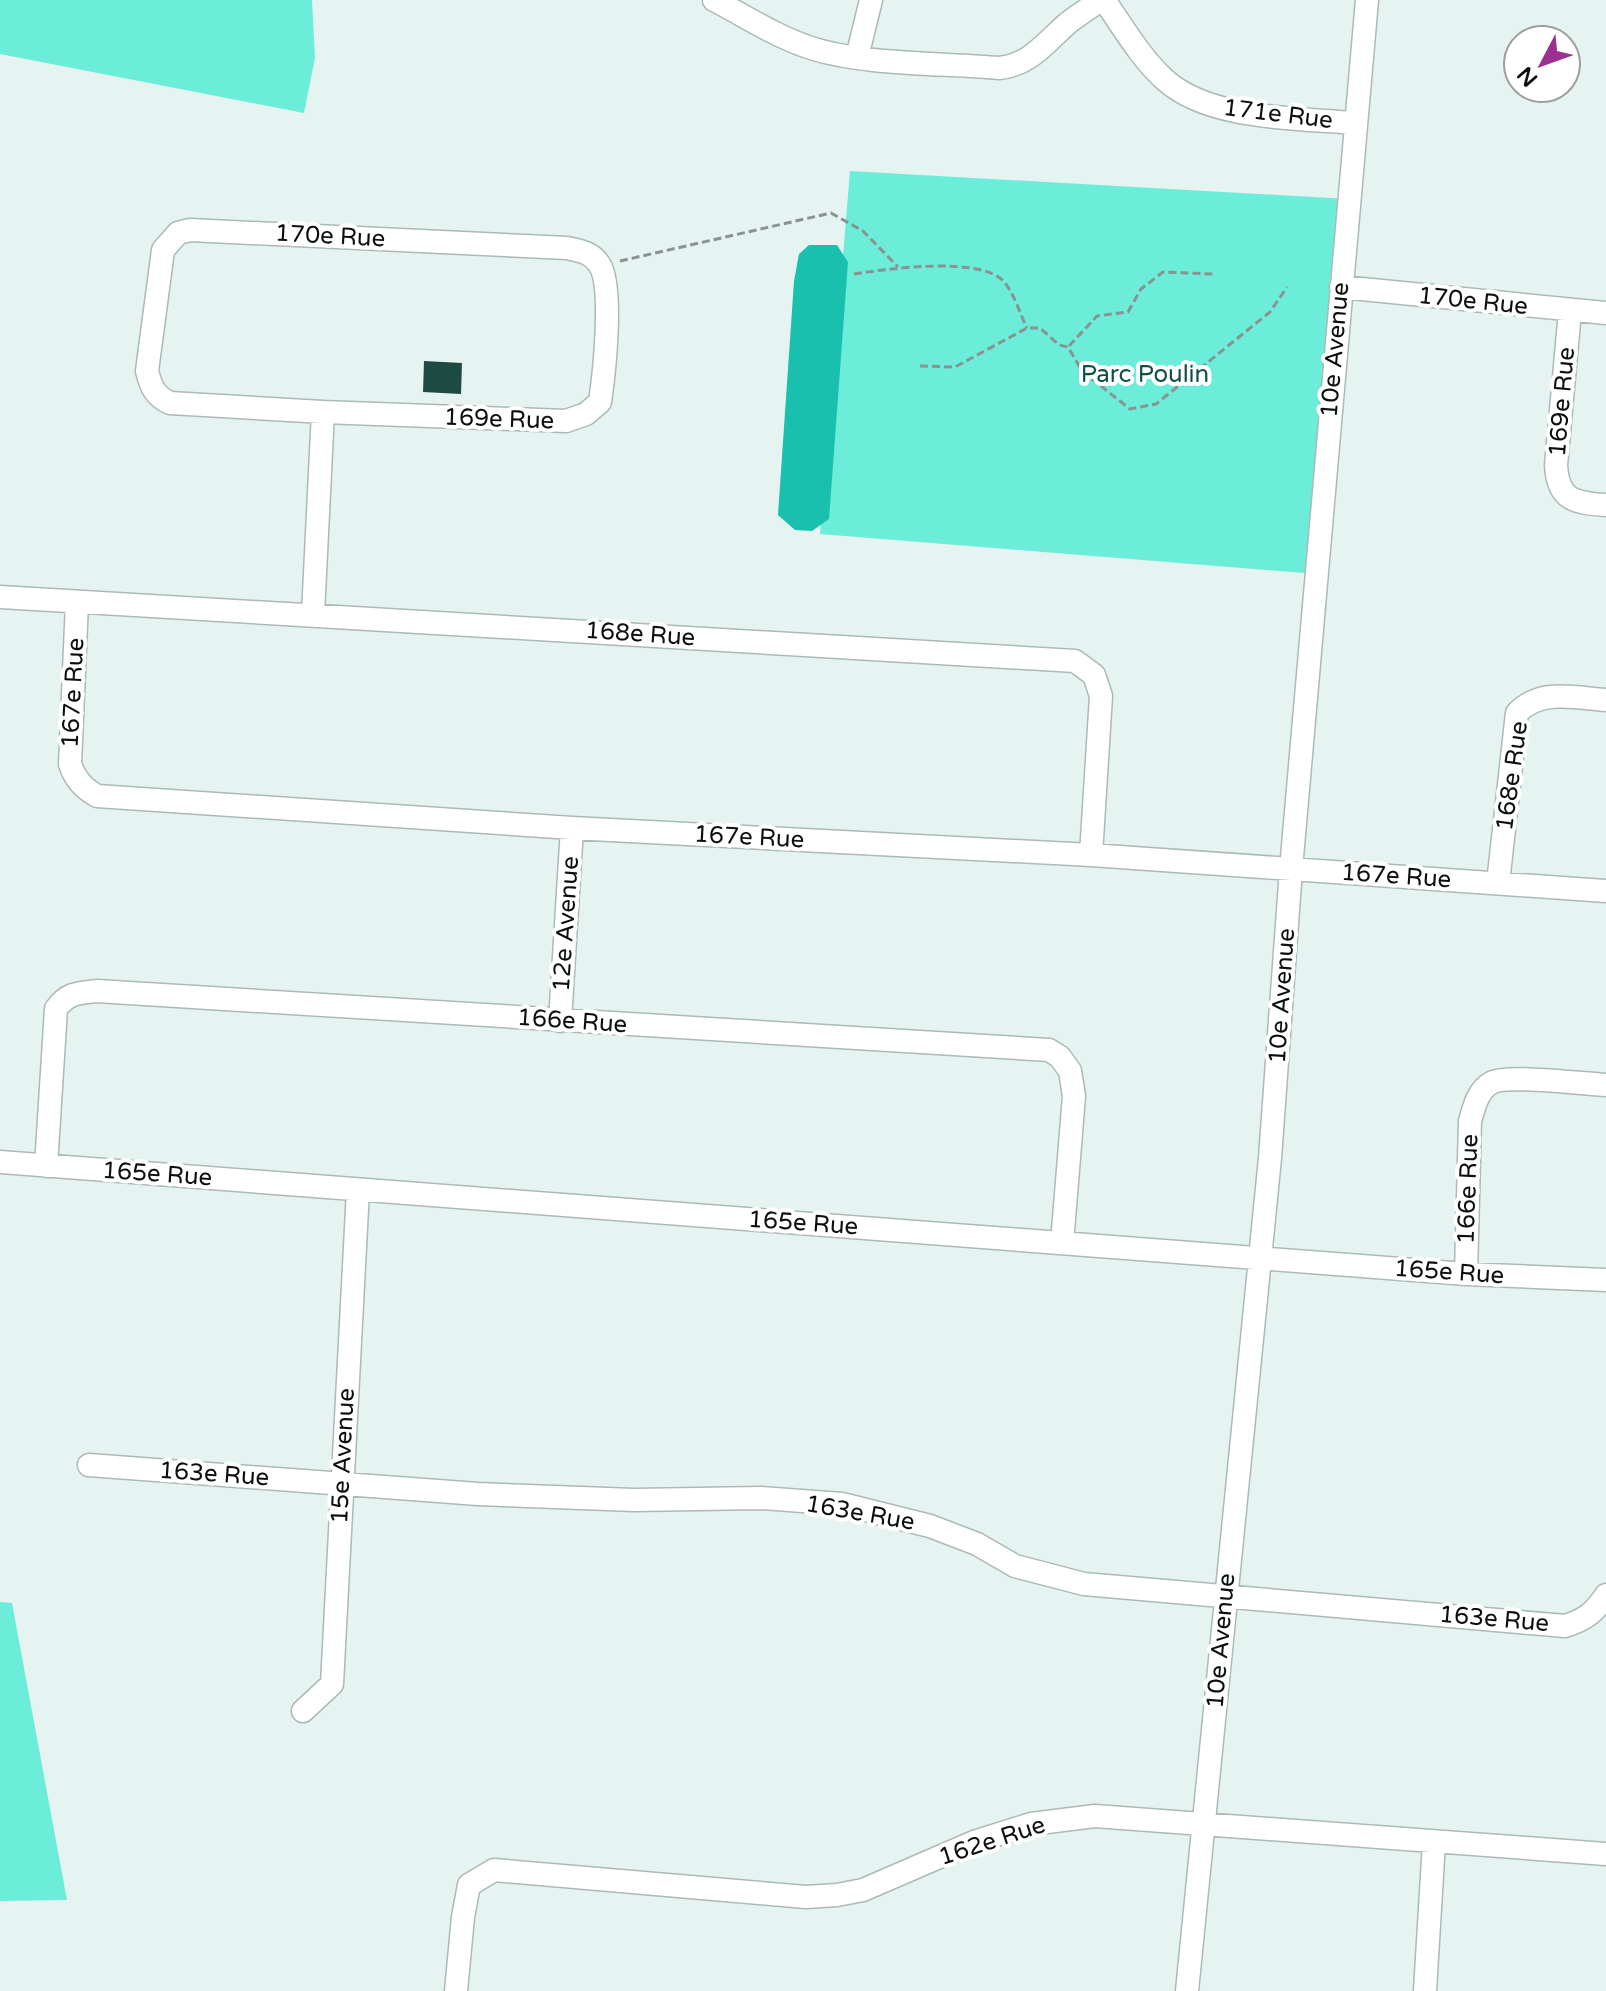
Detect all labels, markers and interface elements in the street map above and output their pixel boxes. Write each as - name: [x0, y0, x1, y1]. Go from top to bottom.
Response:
- north arrow: [1502, 24, 1582, 104]
- text: N: [1512, 61, 1543, 92]
- street label: 171e Rue: [1221, 93, 1335, 135]
- street label: 170e Rue: [274, 219, 386, 253]
- street label: 10e Avenue: [1315, 281, 1355, 419]
- street label: 170e Rue: [1417, 281, 1529, 321]
- street label: 169e Rue: [1543, 346, 1581, 458]
- park label: Parc Poulin: [1081, 360, 1209, 389]
- street label: 169e Rue: [443, 403, 555, 435]
- street label: 168e Rue: [584, 616, 696, 652]
- street label: 167e Rue: [56, 637, 90, 749]
- street label: 168e Rue: [1490, 719, 1534, 833]
- street label: 167e Rue: [693, 820, 805, 854]
- street label: 12e Avenue: [547, 855, 585, 993]
- street label: 167e Rue: [1340, 858, 1452, 894]
- street label: 10e Avenue: [1263, 927, 1301, 1065]
- street label: 166e Rue: [516, 1003, 628, 1039]
- street label: 166e Rue: [1452, 1133, 1484, 1245]
- street label: 165e Rue: [101, 1156, 213, 1192]
- street label: 165e Rue: [747, 1205, 859, 1241]
- street label: 165e Rue: [1393, 1254, 1505, 1290]
- street label: 15e Avenue: [325, 1387, 361, 1525]
- street label: 163e Rue: [158, 1456, 270, 1492]
- street label: 163e Rue: [803, 1489, 917, 1537]
- street label: 10e Avenue: [1201, 1572, 1241, 1710]
- street label: 163e Rue: [1438, 1600, 1550, 1638]
- street label: 162e Rue: [935, 1810, 1049, 1872]

